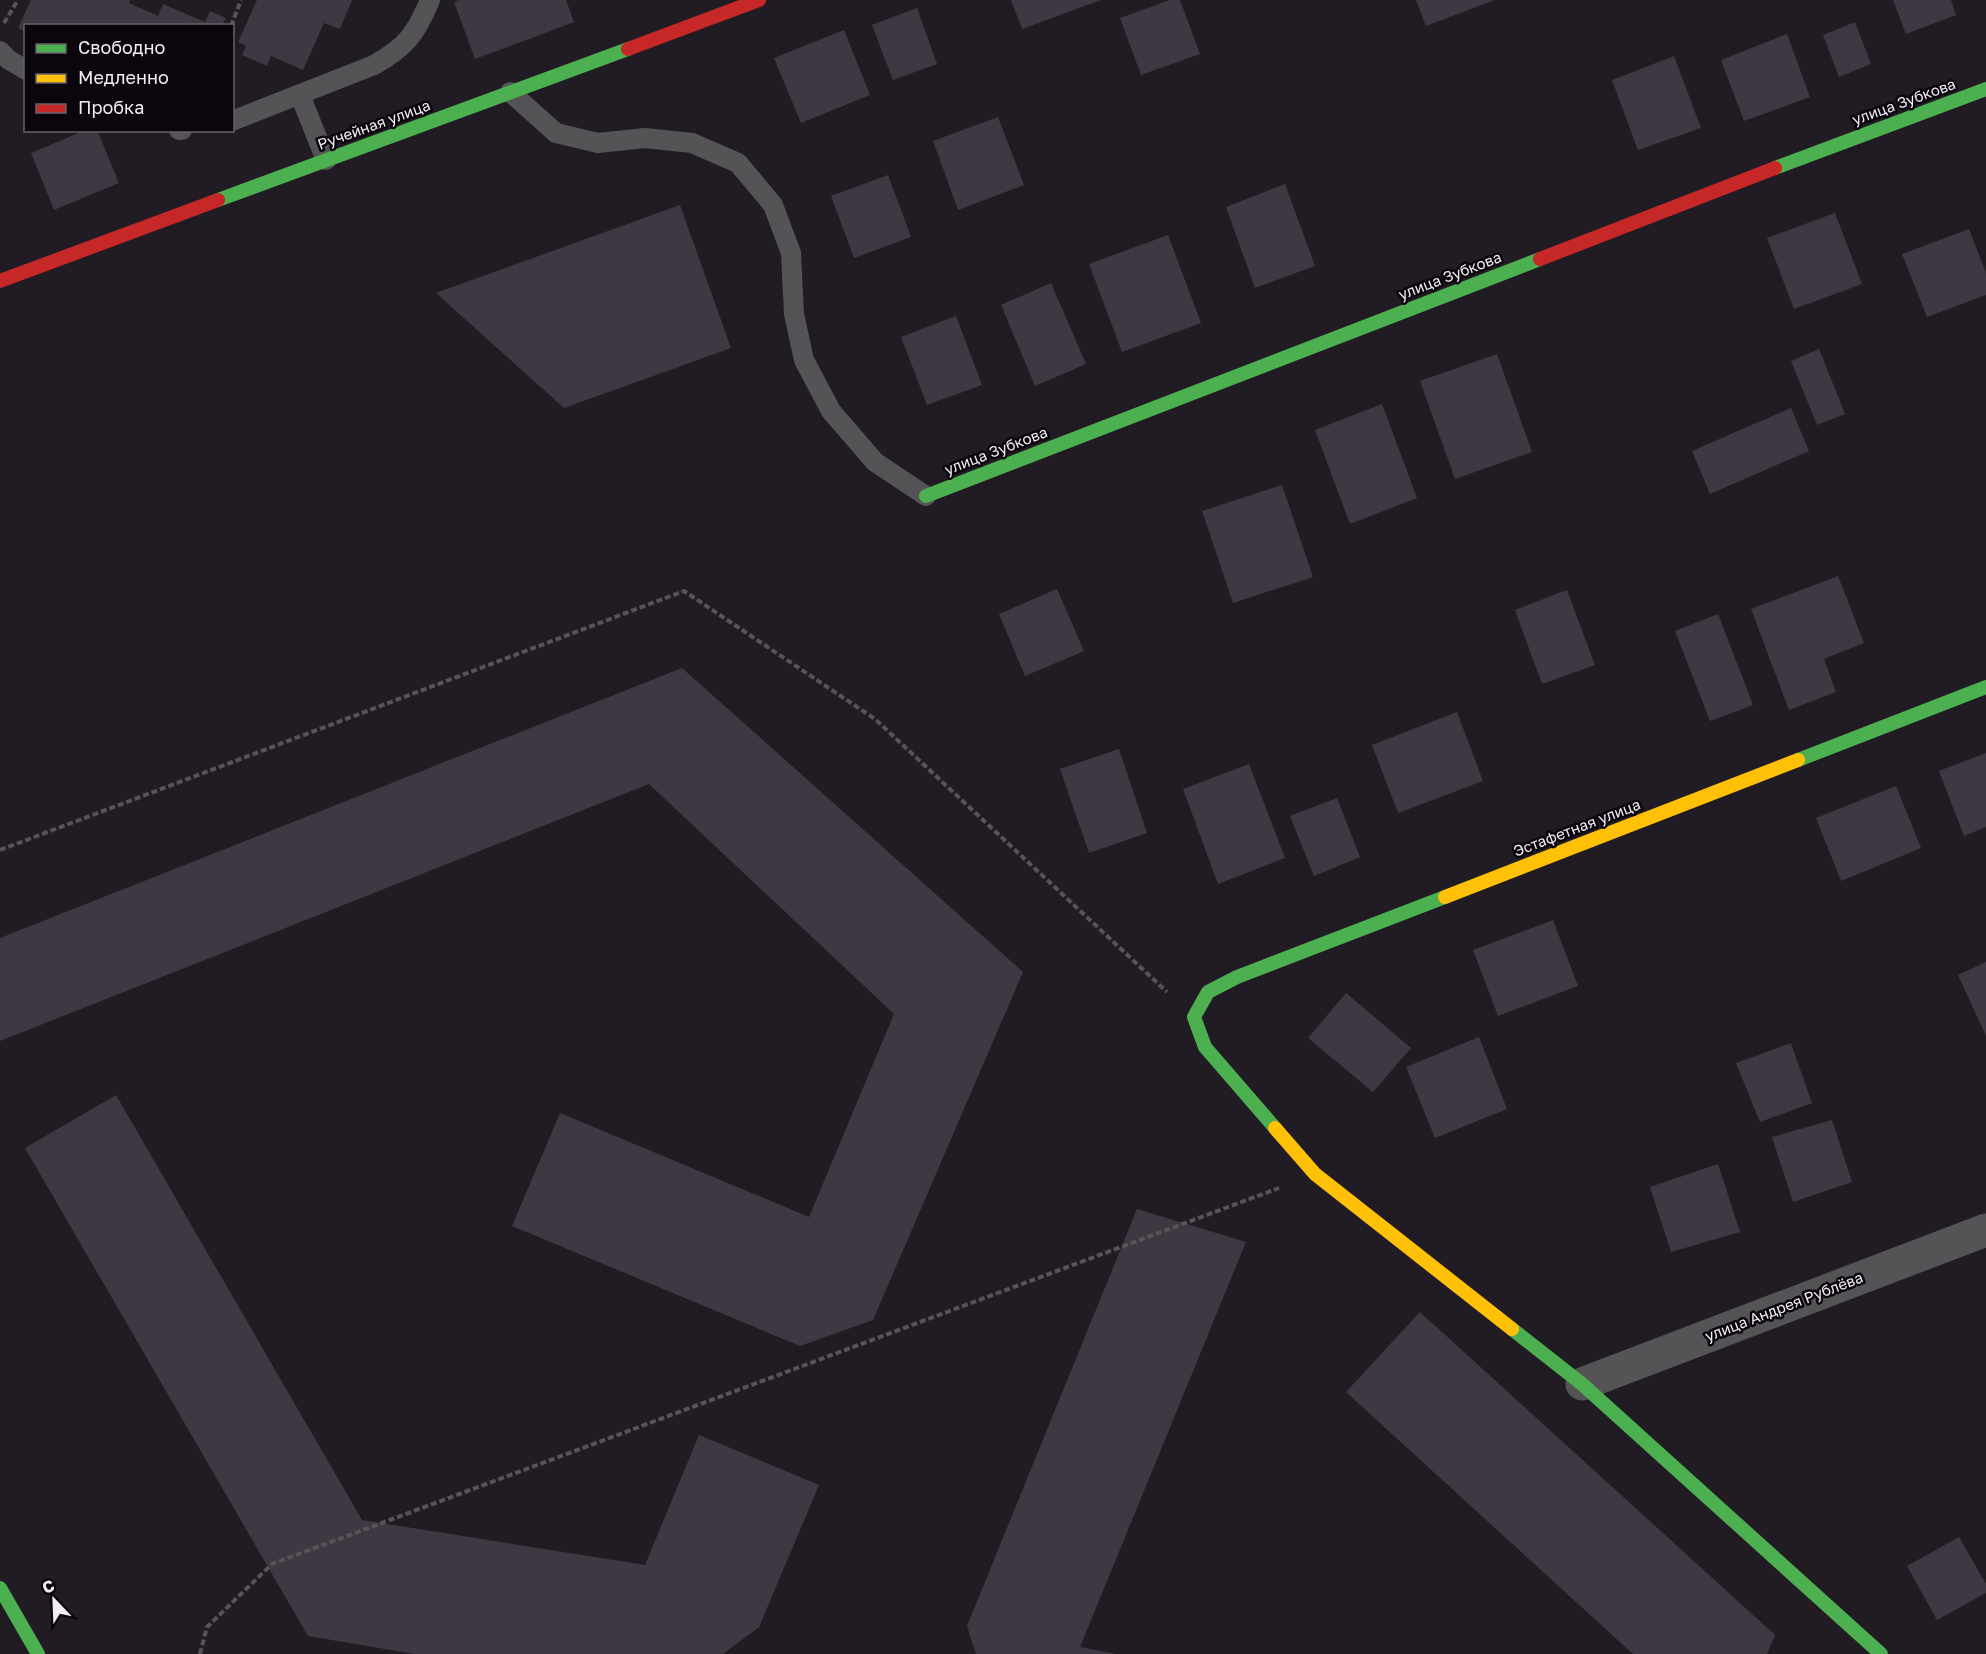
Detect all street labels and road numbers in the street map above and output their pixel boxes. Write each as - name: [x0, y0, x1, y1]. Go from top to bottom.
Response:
- street label: улица Зубкова: [1849, 74, 1958, 128]
- street label: Ручейная улица: [315, 95, 433, 153]
- street label: улица Зубкова: [1396, 247, 1504, 303]
- street label: улица Зубкова: [942, 422, 1050, 478]
- street label: Эстафетная улица: [1511, 795, 1643, 860]
- street label: улица Андрея Рублёва: [1702, 1268, 1865, 1345]

